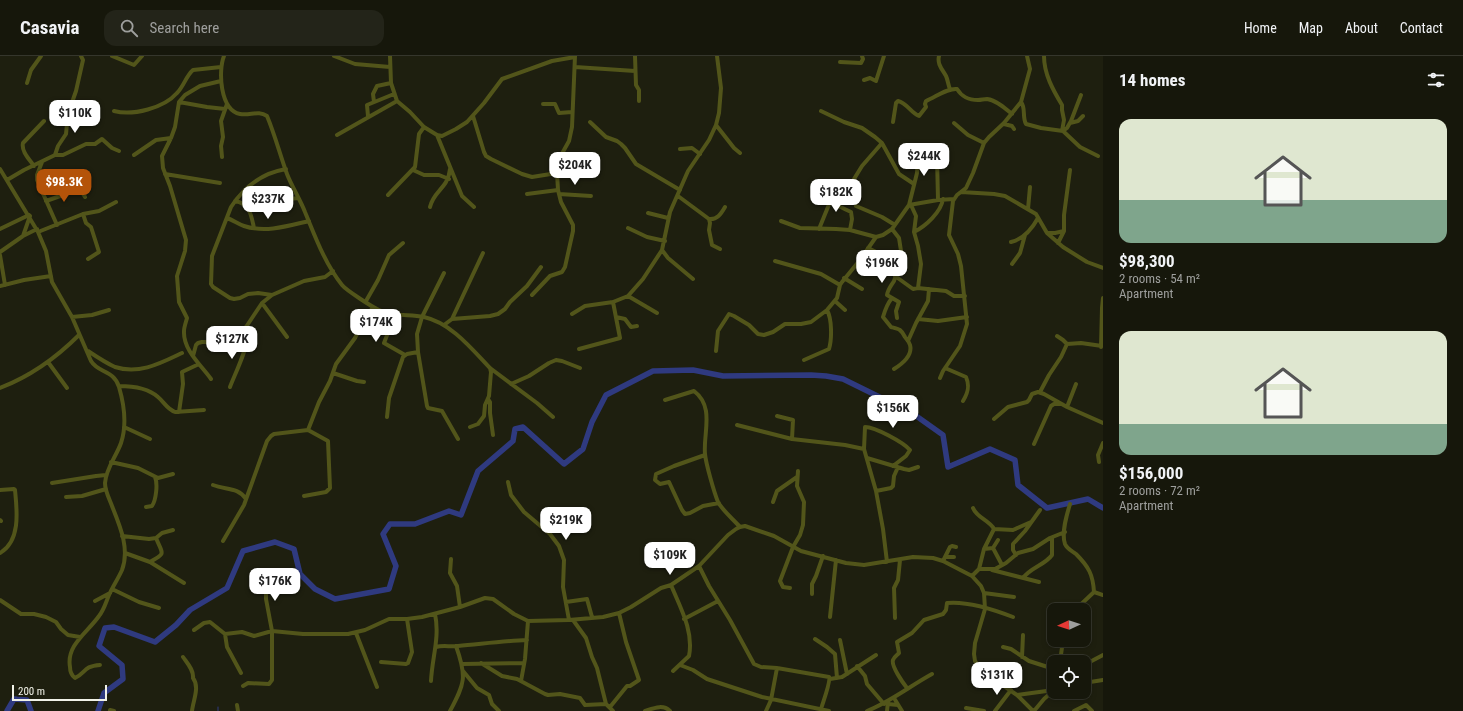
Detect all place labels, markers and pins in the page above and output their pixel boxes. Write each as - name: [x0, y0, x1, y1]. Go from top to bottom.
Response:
- pin: $110K: [47, 100, 103, 134]
- pin: $244K: [896, 143, 952, 177]
- pin: $204K: [547, 152, 603, 186]
- pin: $98.3K: [31, 169, 97, 203]
- pin: $182K: [808, 179, 864, 213]
- pin: $237K: [240, 186, 296, 220]
- pin: $196K: [854, 250, 910, 284]
- pin: $174K: [348, 309, 404, 343]
- pin: $127K: [204, 326, 260, 360]
- pin: $156K: [865, 395, 921, 429]
- pin: $219K: [538, 507, 594, 541]
- pin: $109K: [642, 542, 698, 576]
- pin: $176K: [247, 568, 303, 602]
- pin: $131K: [969, 662, 1025, 696]

